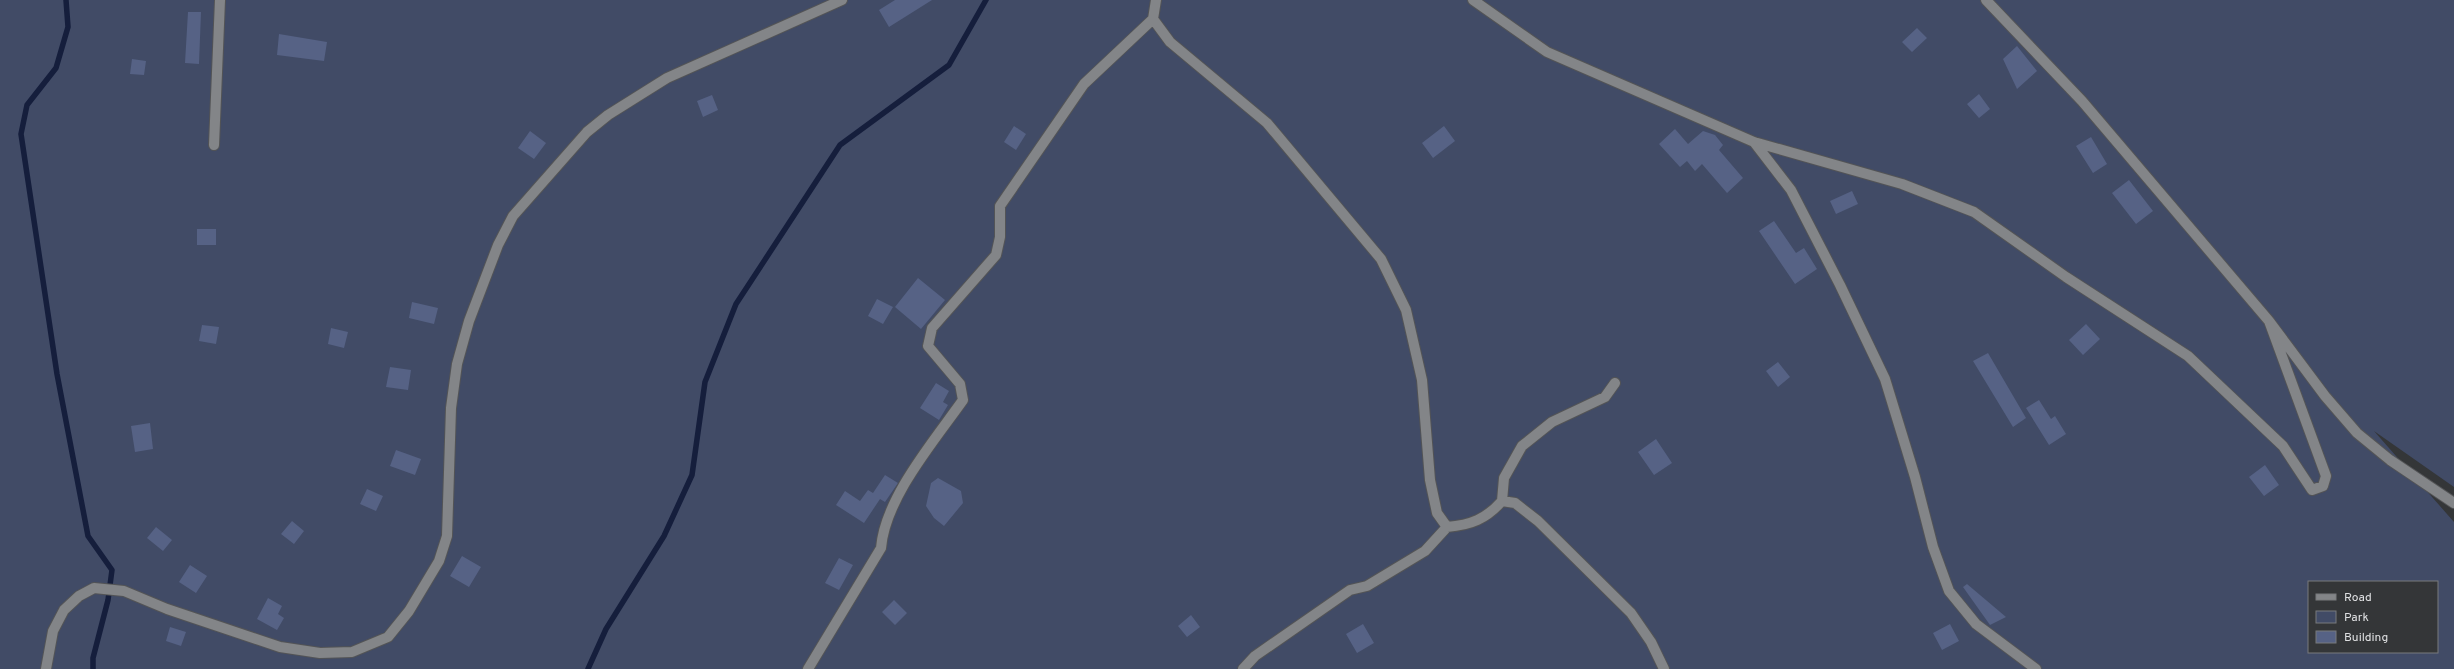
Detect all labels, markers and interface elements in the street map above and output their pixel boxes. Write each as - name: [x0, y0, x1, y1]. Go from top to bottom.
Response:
- legend: [2308, 581, 2438, 653]
- text: Road: [2344, 590, 2372, 606]
- text: Park: [2344, 610, 2369, 626]
- text: Building: [2344, 630, 2388, 646]

